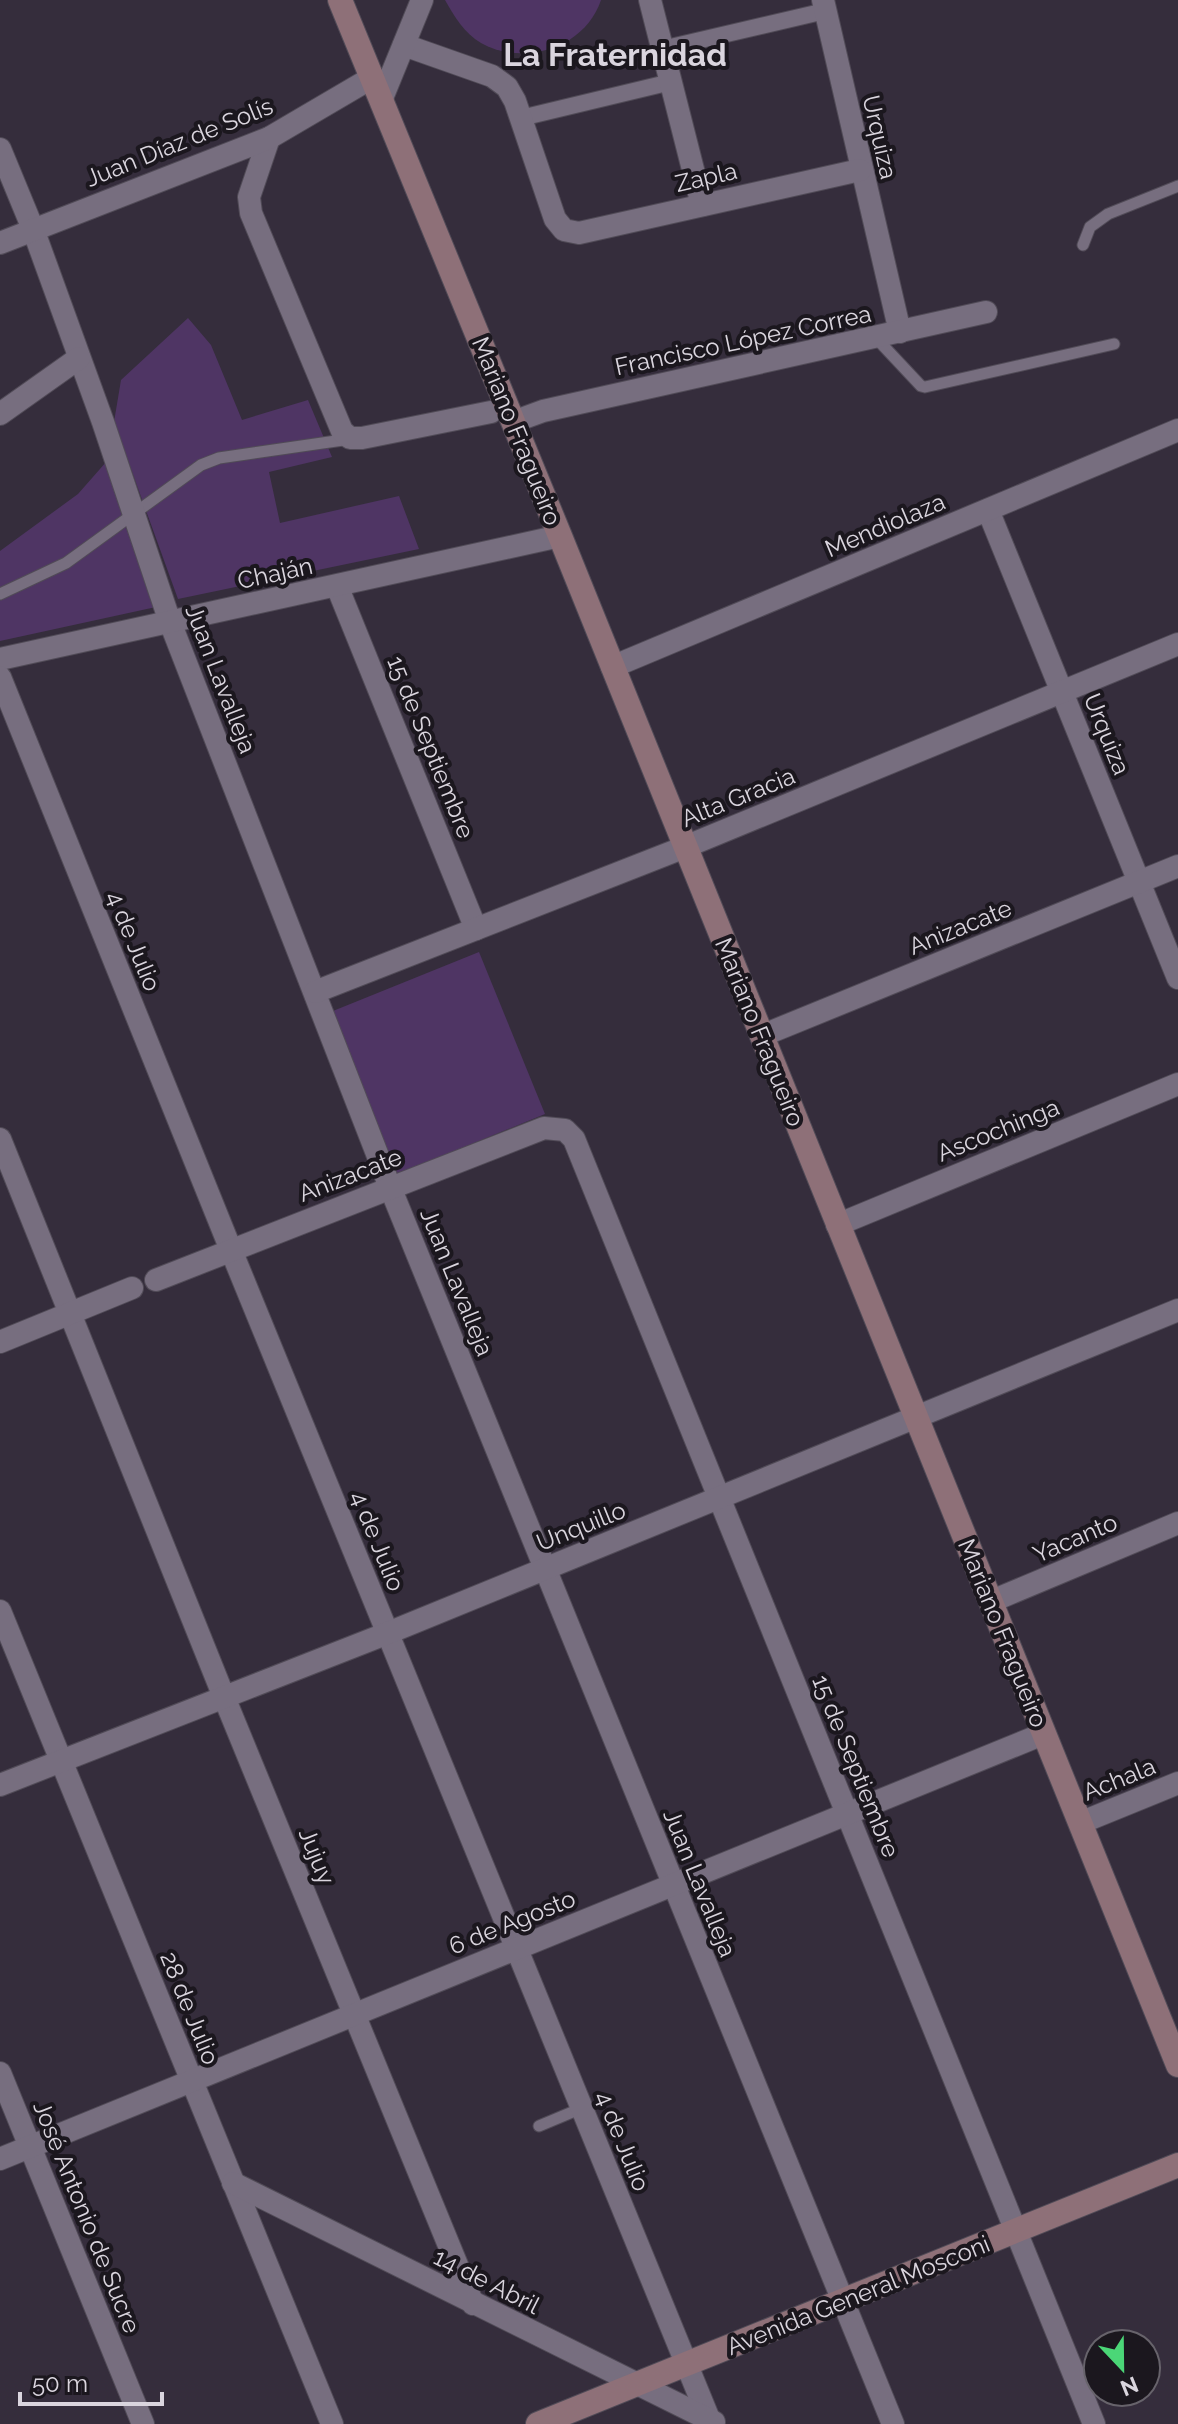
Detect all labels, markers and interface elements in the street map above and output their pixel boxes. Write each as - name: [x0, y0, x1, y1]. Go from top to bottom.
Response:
- district label: La Fraternidad: [503, 36, 727, 73]
- street label: Juan Díaz de Solís: [81, 91, 277, 193]
- street label: Urquiza: [856, 92, 904, 182]
- street label: Zapla: [672, 156, 740, 198]
- street label: Francisco López Correa: [612, 299, 874, 381]
- street label: Mariano Fragueiro: [466, 333, 568, 529]
- street label: Mendiolaza: [820, 487, 950, 563]
- street label: Chaján: [235, 551, 315, 595]
- street label: Juan Lavalleja: [179, 601, 263, 757]
- street label: 15 de Septiembre: [381, 652, 481, 842]
- street label: Urquiza: [1078, 689, 1136, 779]
- street label: Alta Gracia: [677, 761, 799, 833]
- street label: 4 de Julio: [101, 887, 167, 995]
- street label: Anizacate: [904, 893, 1016, 961]
- street label: Mariano Fragueiro: [709, 934, 811, 1130]
- street label: Ascochinga: [933, 1092, 1063, 1168]
- street label: Anizacate: [294, 1142, 406, 1208]
- street label: Juan Lavalleja: [414, 1204, 500, 1360]
- street label: 4 de Julio: [345, 1487, 411, 1595]
- street label: Unquillo: [532, 1495, 630, 1557]
- street label: Yacanto: [1028, 1507, 1122, 1569]
- street label: Mariano Fragueiro: [952, 1535, 1054, 1731]
- street label: 15 de Septiembre: [806, 1671, 906, 1861]
- street label: Achala: [1078, 1751, 1160, 1807]
- street label: Juan Lavalleja: [657, 1805, 743, 1961]
- street label: Jujuy: [293, 1824, 341, 1888]
- street label: 6 de Agosto: [445, 1884, 579, 1960]
- street label: 28 de Julio: [154, 1947, 226, 2069]
- street label: 4 de Julio: [590, 2087, 656, 2195]
- street label: José Antonio de Sucre: [27, 2097, 147, 2337]
- street label: Avenida General Mosconi: [722, 2229, 994, 2361]
- street label: 14 de Abril: [429, 2242, 545, 2320]
- north arrow: [1082, 2328, 1162, 2408]
- scale bar: [20, 2356, 162, 2406]
- text: 50 m: [32, 2369, 88, 2398]
- text: N: [1117, 2371, 1142, 2402]

